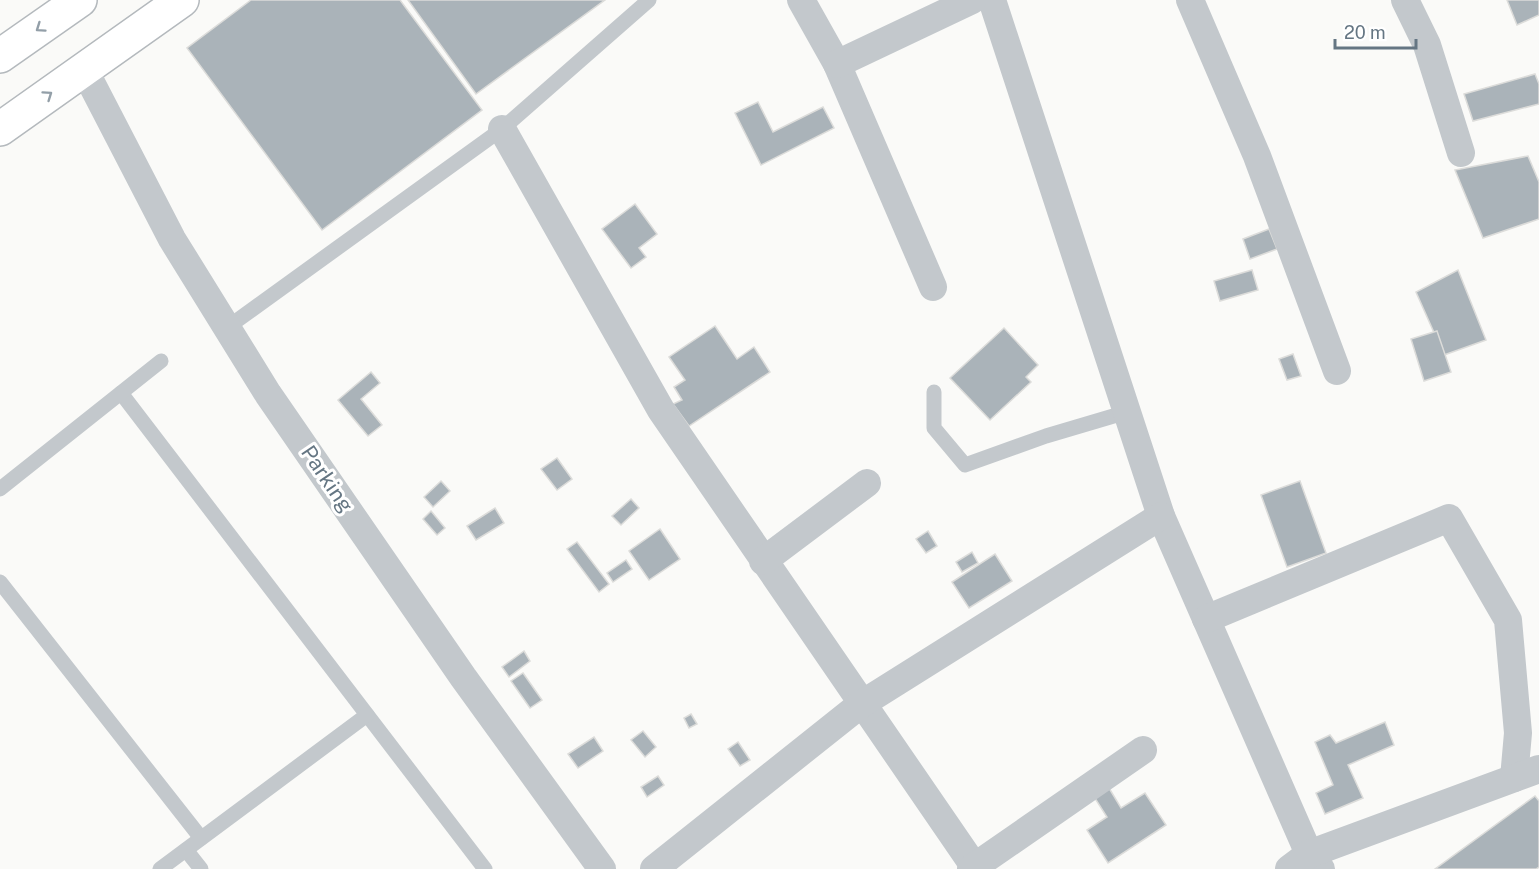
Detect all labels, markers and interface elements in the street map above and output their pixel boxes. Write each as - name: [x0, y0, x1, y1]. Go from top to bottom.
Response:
- scale bar: [1335, 12, 1416, 50]
- one-way arrow: [35, 21, 46, 32]
- text: 20 m: [1344, 22, 1386, 43]
- one-way arrow: [41, 92, 52, 103]
- street label: Parking: [296, 441, 359, 517]

